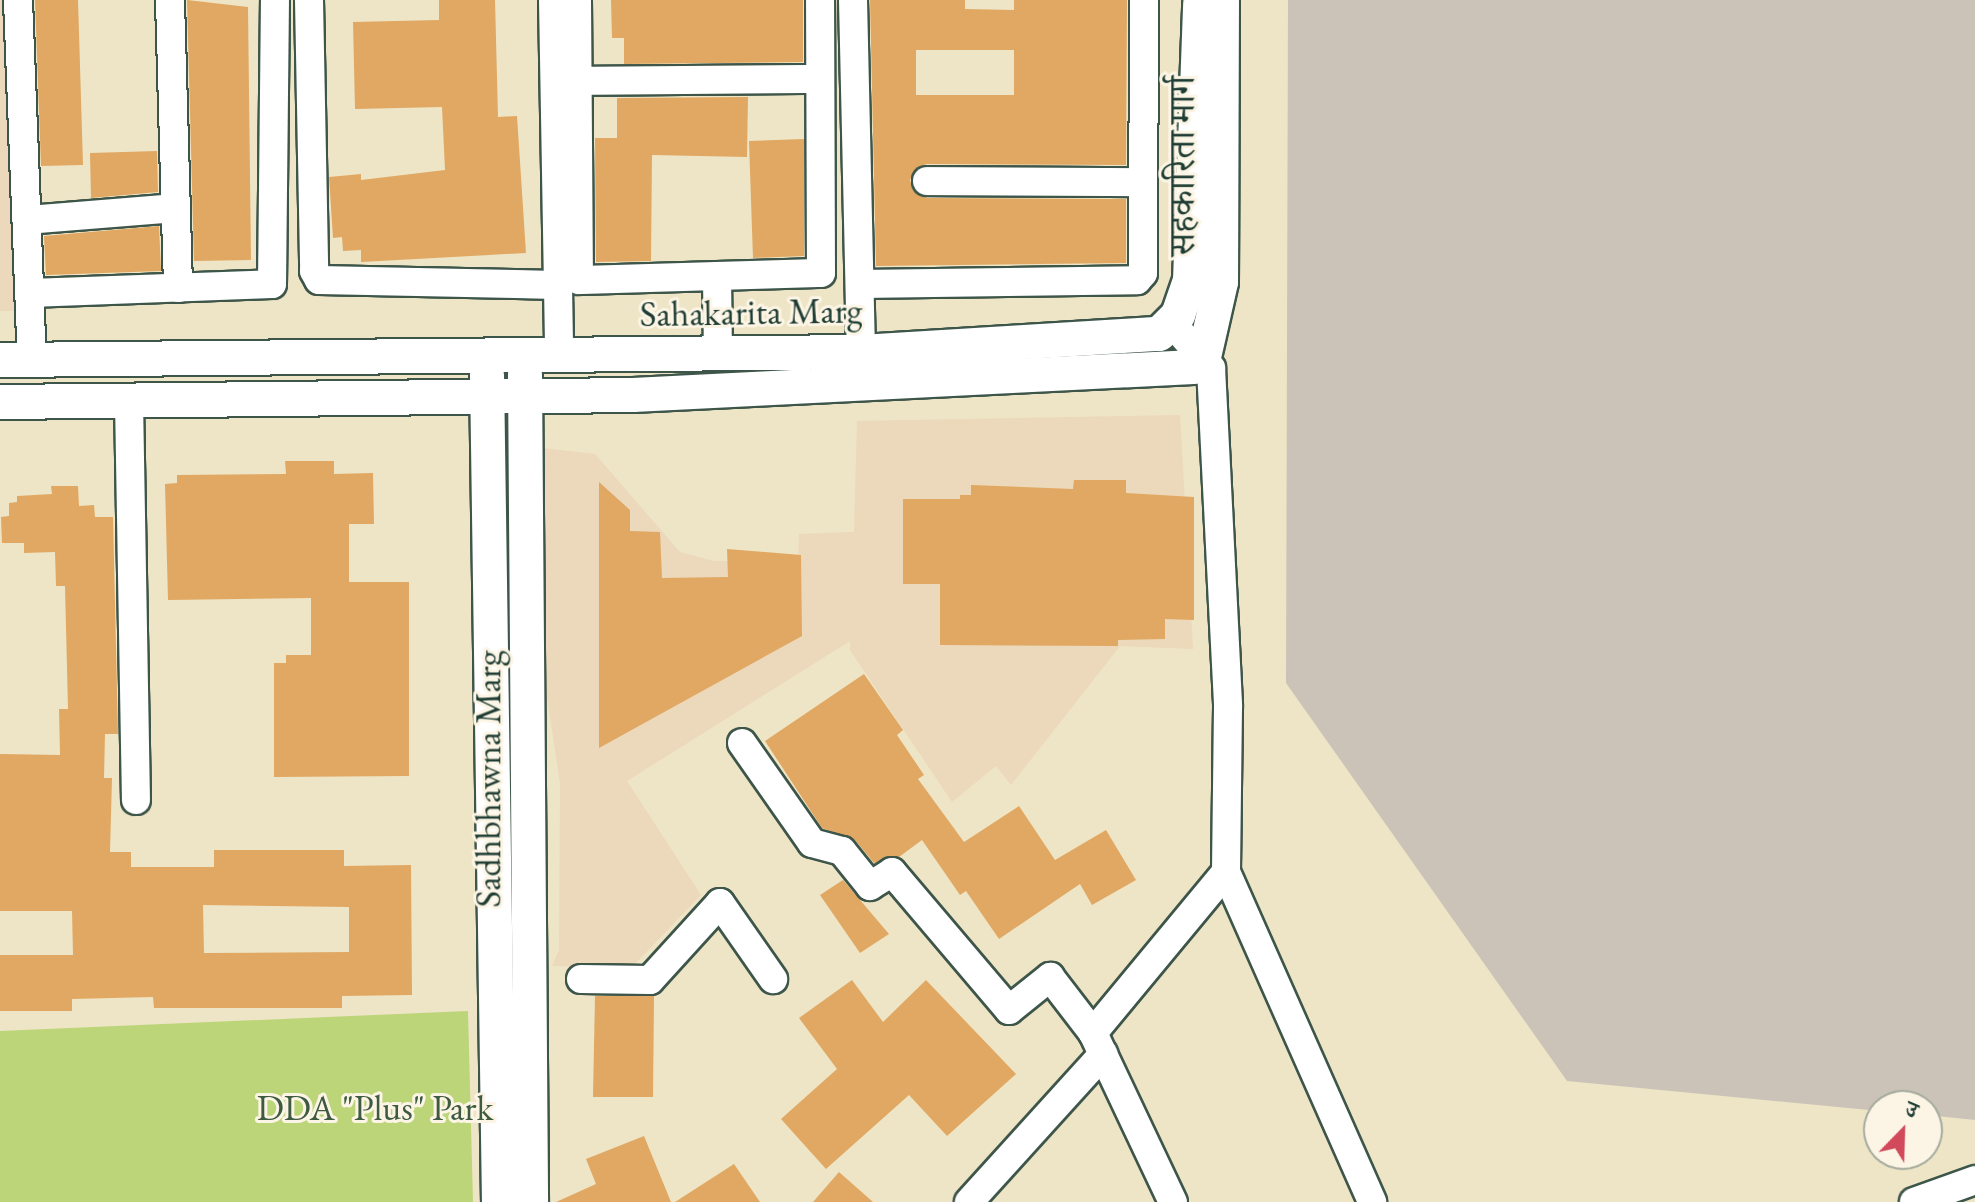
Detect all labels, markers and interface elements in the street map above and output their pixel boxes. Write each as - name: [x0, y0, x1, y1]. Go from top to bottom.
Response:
- street label: सहकारिता मार्ग: [1160, 76, 1204, 256]
- street label: Sahakarita Marg: [639, 288, 863, 336]
- street label: Sadhbhawna Marg: [466, 650, 510, 908]
- park label: DDA "Plus" Park: [257, 1086, 493, 1130]
- north arrow: [1863, 1090, 1943, 1170]
- text: उ: [1901, 1094, 1923, 1125]

